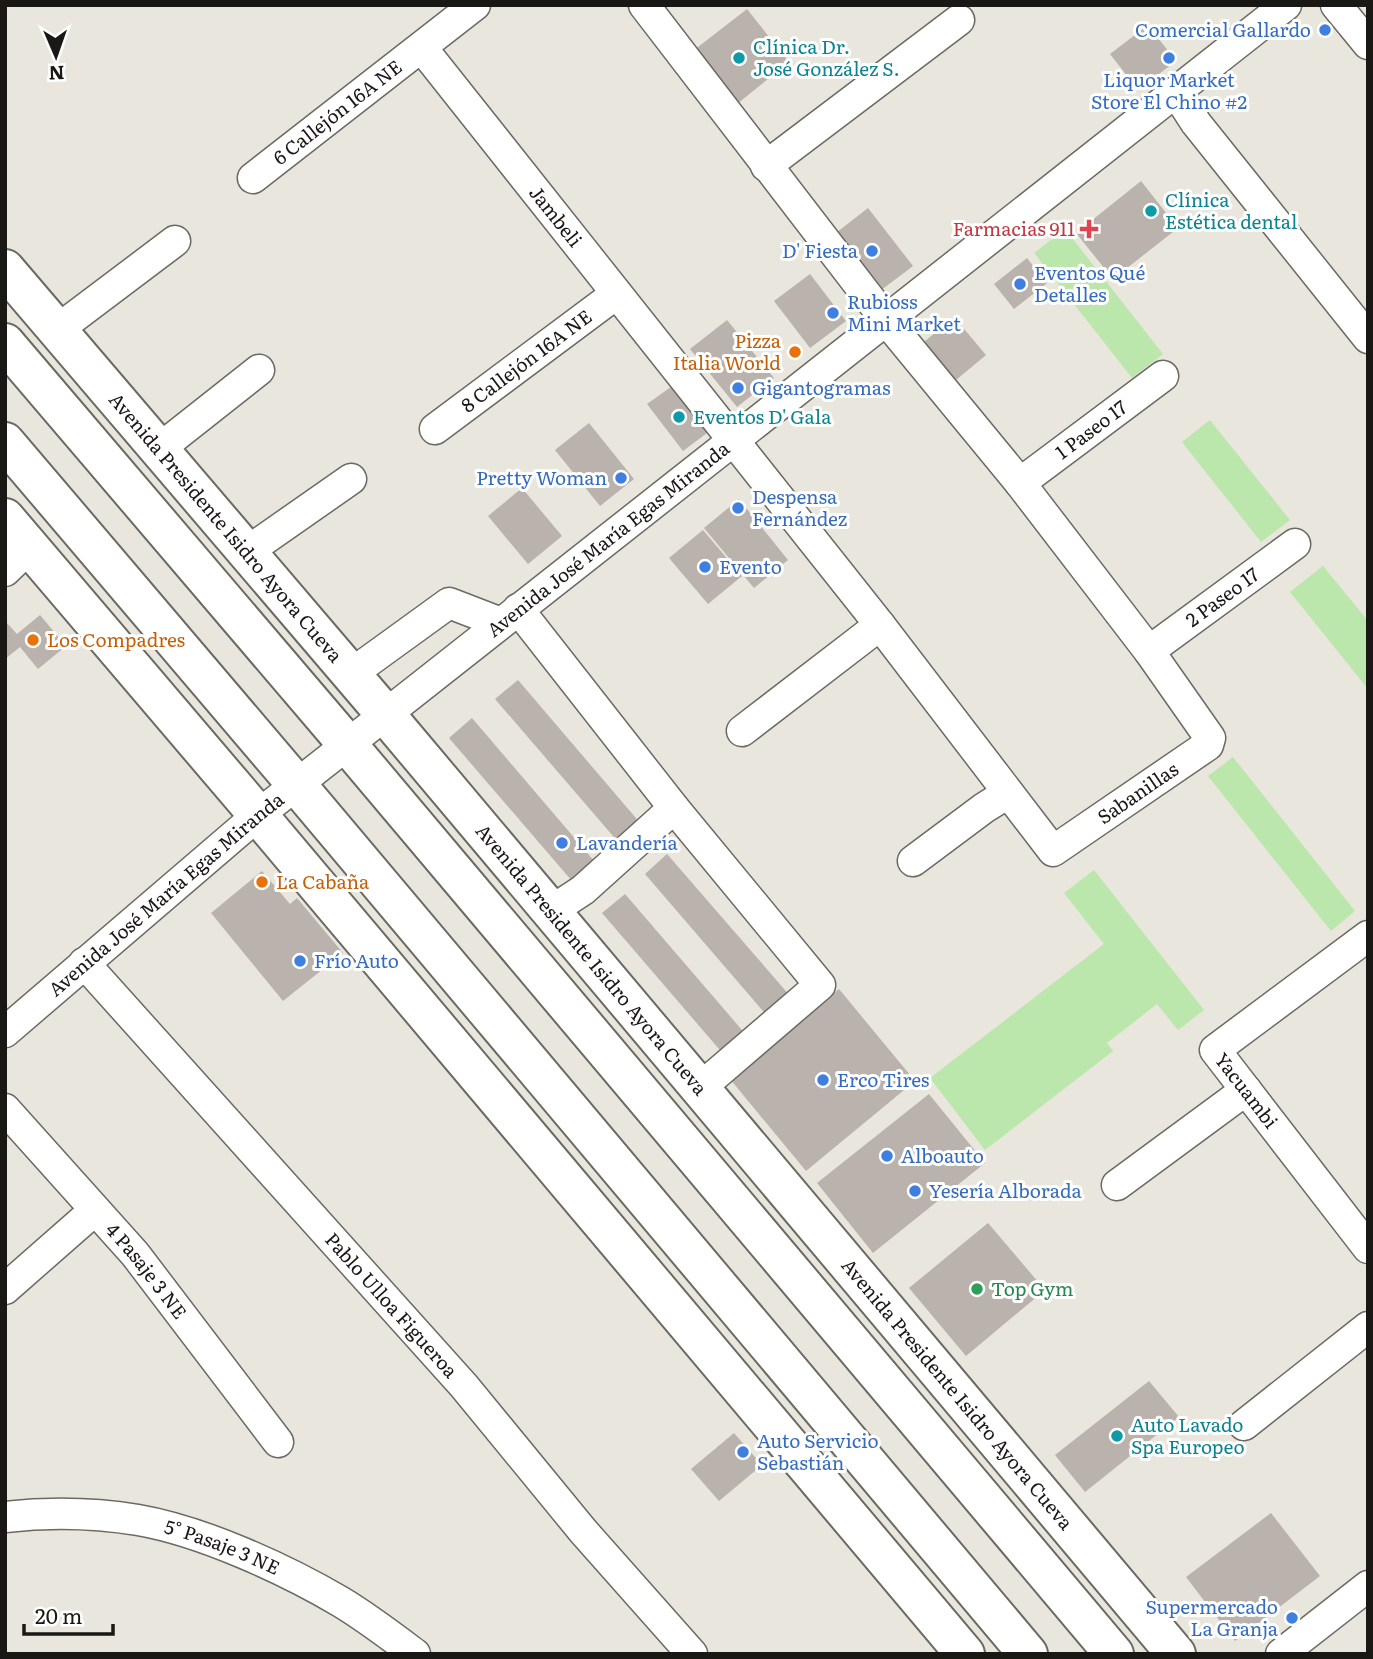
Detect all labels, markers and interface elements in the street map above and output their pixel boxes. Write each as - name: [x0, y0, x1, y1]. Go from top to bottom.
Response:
- place label: Comercial Gallardo: [1135, 15, 1311, 43]
- north arrow: [21, 21, 91, 91]
- marker: Comercial Gallardo: [1317, 22, 1333, 38]
- place label: Clínica Dr. José González S.: [753, 32, 900, 82]
- marker: Clínica Dr. José González S.: [731, 50, 747, 66]
- marker: Liquor Market Store El Chino #2: [1161, 50, 1177, 66]
- street label: 6 Callejón 16A NE: [266, 52, 407, 171]
- text: N: [48, 60, 65, 88]
- place label: Liquor Market Store El Chino #2: [1091, 65, 1247, 115]
- street label: Jambeli: [523, 179, 590, 253]
- place label: Clínica Estética dental: [1165, 185, 1297, 235]
- marker: Clínica Estética dental: [1143, 203, 1159, 219]
- place label: Farmacias 911: [953, 214, 1075, 242]
- marker: Farmacias 911: [1081, 221, 1097, 237]
- place label: D' Fiesta: [782, 236, 859, 264]
- marker: D' Fiesta: [864, 243, 880, 259]
- place label: Eventos Qué Detalles: [1034, 258, 1145, 308]
- marker: Eventos Qué Detalles: [1012, 276, 1028, 292]
- place label: Rubioss Mini Market: [847, 287, 961, 337]
- street label: 8 Callejón 16A NE: [454, 302, 597, 418]
- marker: Rubioss Mini Market: [825, 305, 841, 321]
- place label: Pizza Italia World: [673, 326, 782, 376]
- marker: Pizza Italia World: [787, 344, 803, 360]
- place label: Gigantogramas: [752, 373, 891, 401]
- marker: Gigantogramas: [730, 380, 746, 396]
- street label: Avenida Presidente Isidro Ayora Cueva: [103, 386, 350, 669]
- street label: 1 Paseo 17: [1049, 393, 1133, 465]
- place label: Eventos D' Gala: [693, 402, 832, 430]
- marker: Eventos D' Gala: [671, 409, 687, 425]
- street label: Avenida José María Egas Miranda: [480, 433, 735, 643]
- place label: Pretty Woman: [476, 463, 607, 491]
- marker: Pretty Woman: [613, 470, 629, 486]
- place label: Despensa Fernández: [752, 482, 847, 532]
- marker: Despensa Fernández: [730, 500, 746, 516]
- place label: Evento: [719, 552, 782, 580]
- marker: Evento: [697, 559, 713, 575]
- street label: 2 Paseo 17: [1179, 560, 1265, 633]
- place label: Los Compadres: [47, 625, 186, 653]
- marker: Los Compadres: [25, 632, 41, 648]
- street label: Sabanillas: [1091, 754, 1184, 830]
- street label: Avenida José María Egas Miranda: [42, 784, 290, 1002]
- street label: Avenida Presidente Isidro Ayora Cueva: [470, 817, 715, 1101]
- place label: Lavandería: [576, 828, 678, 856]
- marker: Lavandería: [554, 835, 570, 851]
- place label: La Cabaña: [276, 867, 370, 895]
- marker: La Cabaña: [254, 874, 270, 890]
- place label: Frío Auto: [314, 946, 399, 974]
- marker: Frío Auto: [292, 953, 308, 969]
- street label: Yacuambi: [1209, 1046, 1285, 1134]
- place label: Erco Tires: [837, 1065, 930, 1093]
- marker: Erco Tires: [815, 1072, 831, 1088]
- place label: Alboauto: [901, 1141, 984, 1169]
- marker: Alboauto: [879, 1148, 895, 1164]
- place label: Yesería Alborada: [929, 1176, 1083, 1204]
- marker: Yesería Alborada: [907, 1183, 923, 1199]
- street label: 4 Pasaje 3 NE: [100, 1216, 194, 1324]
- street label: Pablo Ulloa Figueroa: [319, 1226, 466, 1384]
- street label: Avenida Presidente Isidro Ayora Cueva: [836, 1252, 1081, 1536]
- place label: Top Gym: [991, 1274, 1074, 1302]
- marker: Top Gym: [969, 1281, 985, 1297]
- place label: Auto Lavado Spa Europeo: [1131, 1410, 1245, 1460]
- place label: Auto Servicio Sebastián: [757, 1426, 879, 1476]
- marker: Auto Lavado Spa Europeo: [1109, 1428, 1125, 1444]
- marker: Auto Servicio Sebastián: [735, 1444, 751, 1460]
- street label: 5° Pasaje 3 NE: [162, 1511, 285, 1581]
- scale bar: [24, 1592, 114, 1636]
- place label: Supermercado La Granja: [1145, 1592, 1279, 1642]
- text: 20 m: [35, 1599, 82, 1630]
- marker: Supermercado La Granja: [1284, 1610, 1300, 1626]

